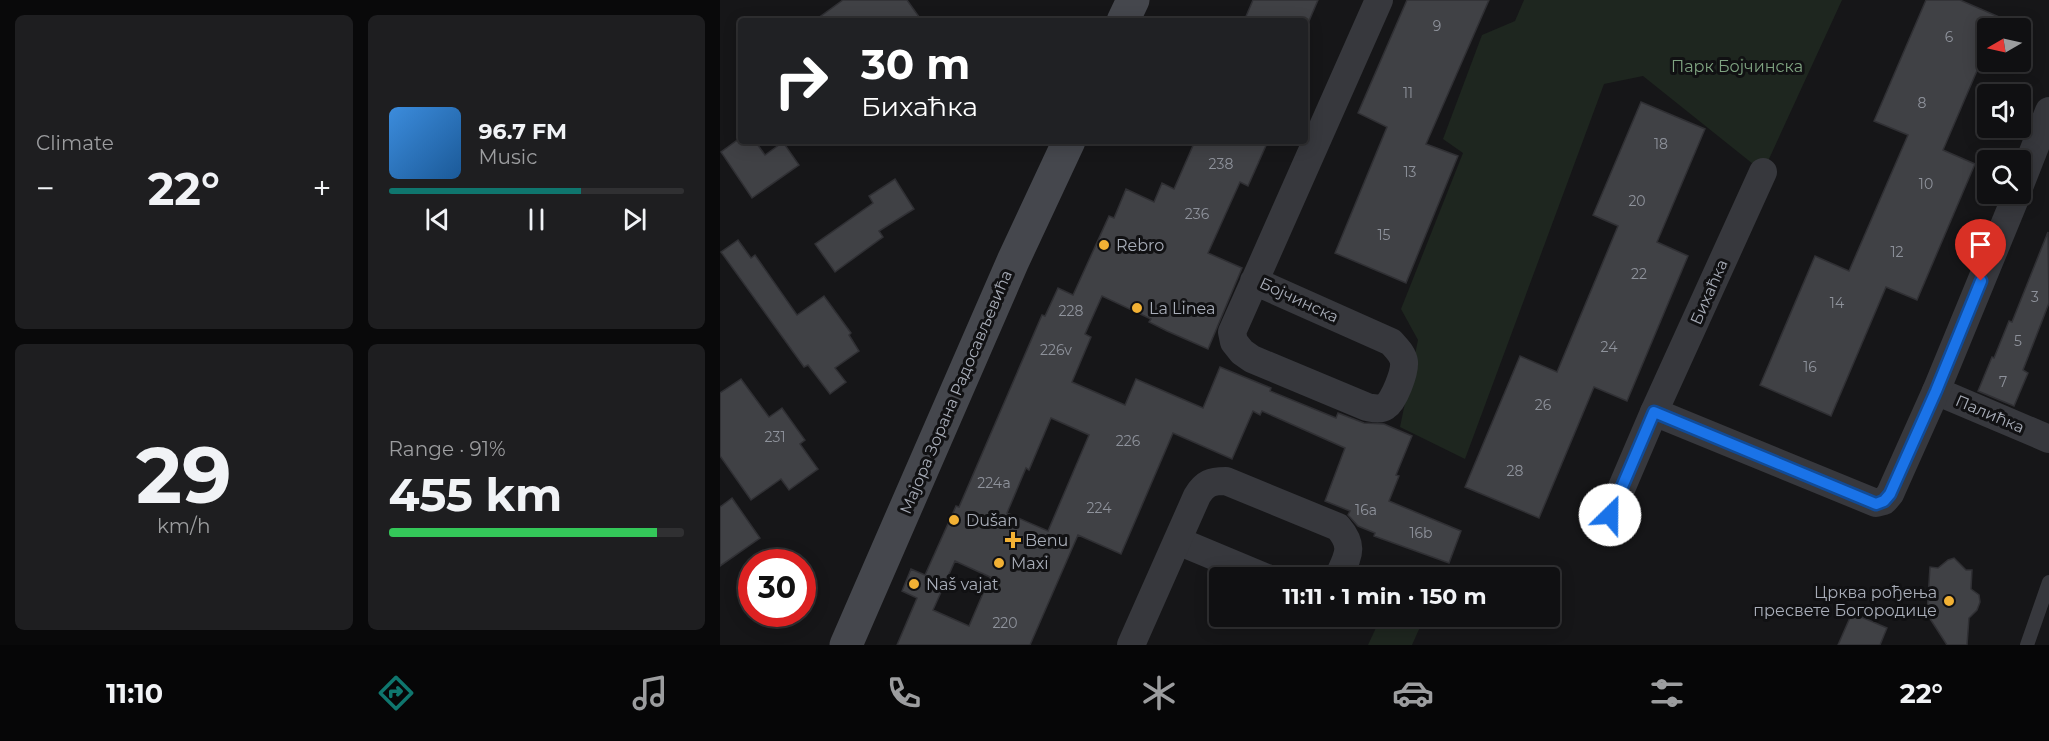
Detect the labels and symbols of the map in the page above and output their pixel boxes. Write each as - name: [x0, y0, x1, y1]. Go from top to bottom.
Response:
- house number: 9: [1433, 17, 1441, 35]
- north arrow: [1977, 18, 2031, 72]
- house number: 6: [1945, 28, 1954, 46]
- park label: Парк Бојчинска: [1671, 57, 1803, 76]
- house number: 11: [1403, 84, 1413, 102]
- house number: 8: [1918, 94, 1927, 112]
- house number: 18: [1654, 135, 1668, 153]
- house number: 238: [1209, 155, 1233, 173]
- house number: 13: [1404, 163, 1417, 181]
- house number: 10: [1919, 175, 1933, 193]
- house number: 20: [1628, 192, 1646, 210]
- house number: 236: [1185, 205, 1210, 223]
- pin: [1955, 219, 2006, 281]
- house number: 15: [1378, 226, 1391, 244]
- place label: Rebro: [1116, 236, 1164, 255]
- marker: Rebro: [1097, 238, 1111, 252]
- house number: 12: [1890, 243, 1904, 261]
- street label: Бихаћка: [1686, 256, 1732, 328]
- house number: 22: [1631, 265, 1647, 283]
- street label: Мајора Зорана Радосављевића: [896, 267, 1016, 517]
- street label: Бојчинска: [1256, 273, 1342, 327]
- house number: 3: [2031, 288, 2039, 306]
- house number: 14: [1830, 294, 1845, 312]
- place label: La Linea: [1149, 299, 1215, 318]
- marker: La Linea: [1130, 301, 1144, 315]
- house number: 228: [1059, 302, 1083, 320]
- house number: 5: [2014, 332, 2022, 350]
- house number: 24: [1601, 338, 1618, 356]
- house number: 226v: [1040, 341, 1072, 359]
- house number: 16: [1803, 358, 1817, 376]
- house number: 7: [1999, 373, 2007, 391]
- street label: Палићка: [1953, 391, 2027, 437]
- house number: 26: [1535, 396, 1552, 414]
- house number: 231: [765, 428, 785, 446]
- house number: 226: [1116, 432, 1141, 450]
- house number: 28: [1507, 462, 1524, 480]
- house number: 224a: [977, 474, 1011, 492]
- position arrow: [1578, 483, 1642, 547]
- house number: 224: [1087, 499, 1112, 517]
- house number: 16a: [1355, 501, 1377, 519]
- place label: Dušan: [966, 511, 1018, 530]
- marker: Dušan: [947, 513, 961, 527]
- house number: 16b: [1409, 524, 1433, 542]
- place label: Benu: [1025, 531, 1068, 550]
- marker: Benu: [1006, 533, 1020, 547]
- speed limit sign: 30: [738, 549, 816, 627]
- place label: Maxi: [1011, 554, 1049, 573]
- marker: Maxi: [992, 556, 1006, 570]
- place label: Naš vajat: [926, 575, 999, 594]
- marker: Naš vajat: [907, 577, 921, 591]
- place label: Црква рођења пресвете Богородице: [1753, 583, 1937, 620]
- marker: Црква рођења пресвете Богородице: [1942, 594, 1956, 608]
- house number: 220: [992, 614, 1018, 632]

